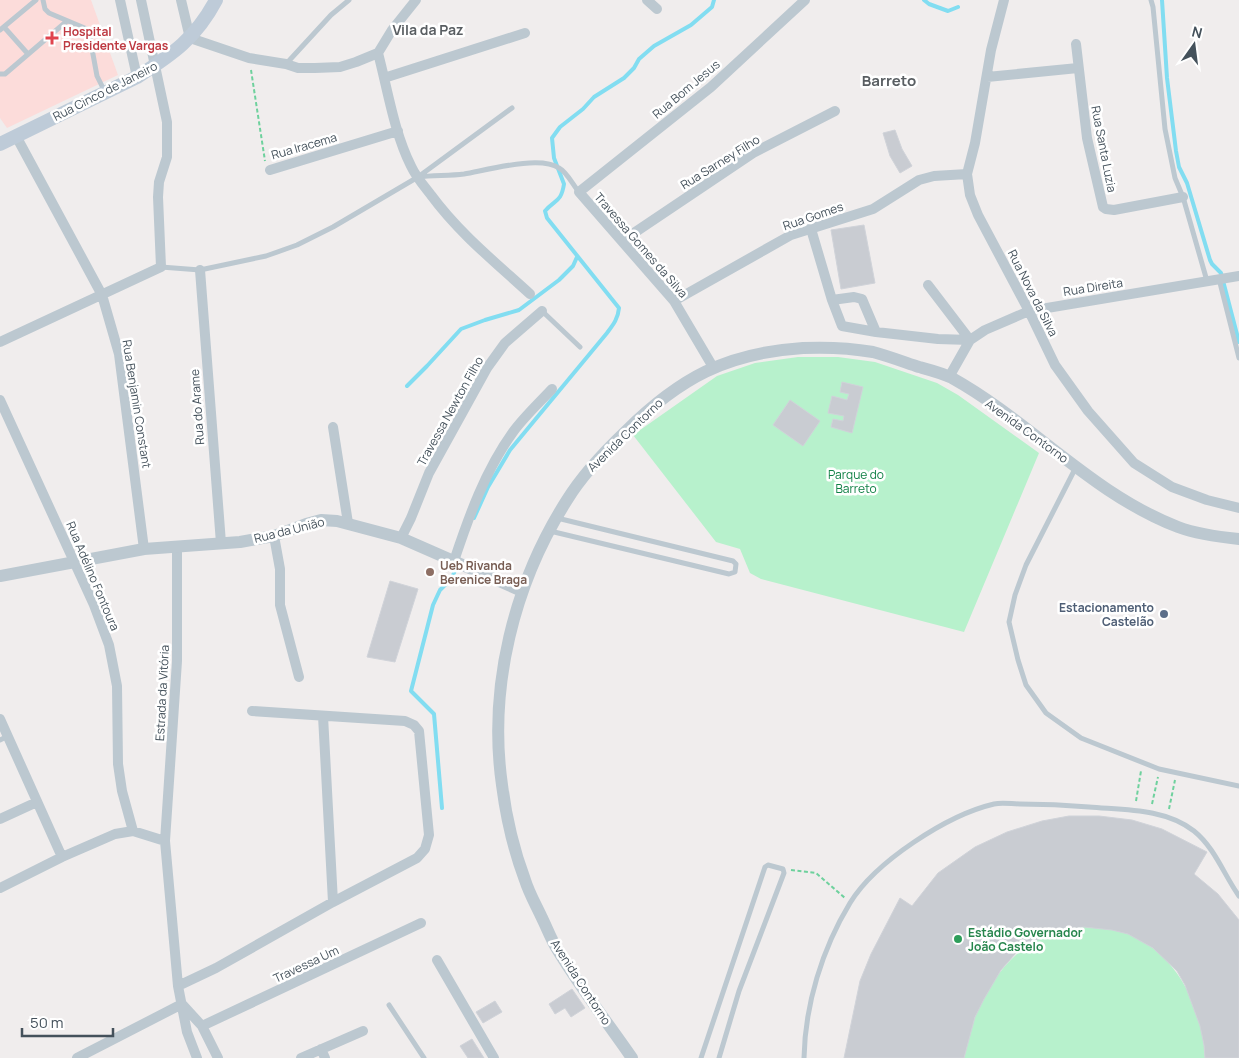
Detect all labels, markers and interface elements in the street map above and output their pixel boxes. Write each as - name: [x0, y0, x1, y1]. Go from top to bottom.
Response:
- district label: Vila da Paz: [392, 20, 464, 39]
- north arrow: [1169, 20, 1219, 70]
- text: N: [1190, 21, 1204, 42]
- place label: Hospital Presidente Vargas: [63, 23, 169, 54]
- marker: Hospital Presidente Vargas: [45, 31, 59, 45]
- street label: Rua Bom Jesus: [649, 56, 723, 122]
- street label: Rua Cinco de Janeiro: [50, 57, 160, 125]
- district label: Barreto: [862, 70, 916, 91]
- street label: Rua Santa Luzia: [1087, 104, 1121, 194]
- street label: Rua Iracema: [269, 129, 339, 163]
- street label: Rua Sarney Filho: [677, 131, 763, 193]
- street label: Travessa Gomes da Silva: [590, 189, 692, 301]
- street label: Rua Gomes: [781, 198, 845, 234]
- street label: Rua Nova da Silva: [1004, 247, 1062, 339]
- street label: Rua Direita: [1062, 274, 1124, 300]
- street label: Rua Benjamin Constant: [118, 339, 156, 470]
- street label: Travessa Newton Filho: [413, 353, 487, 469]
- street label: Rua do Arame: [186, 369, 208, 445]
- street label: Avenida Contorno: [584, 395, 666, 475]
- street label: Avenida Contorno: [982, 395, 1072, 467]
- park label: Parque do Barreto: [828, 466, 884, 497]
- street label: Rua da União: [252, 513, 326, 547]
- street label: Rua Adélino Fontoura: [62, 519, 124, 633]
- place label: Ueb Rivanda Berenice Braga: [440, 557, 527, 588]
- marker: Ueb Rivanda Berenice Braga: [424, 566, 436, 578]
- place label: Estacionamento Castelão: [1059, 599, 1154, 630]
- marker: Estacionamento Castelão: [1158, 608, 1170, 620]
- street label: Estrada da Vitória: [151, 644, 173, 742]
- place label: Estádio Governador João Castelo: [968, 924, 1083, 955]
- marker: Estádio Governador João Castelo: [952, 933, 964, 945]
- street label: Avenida Contorno: [547, 936, 615, 1028]
- street label: Travessa Um: [271, 941, 341, 987]
- scale bar: [22, 1006, 114, 1038]
- text: 50 m: [30, 1012, 64, 1033]

